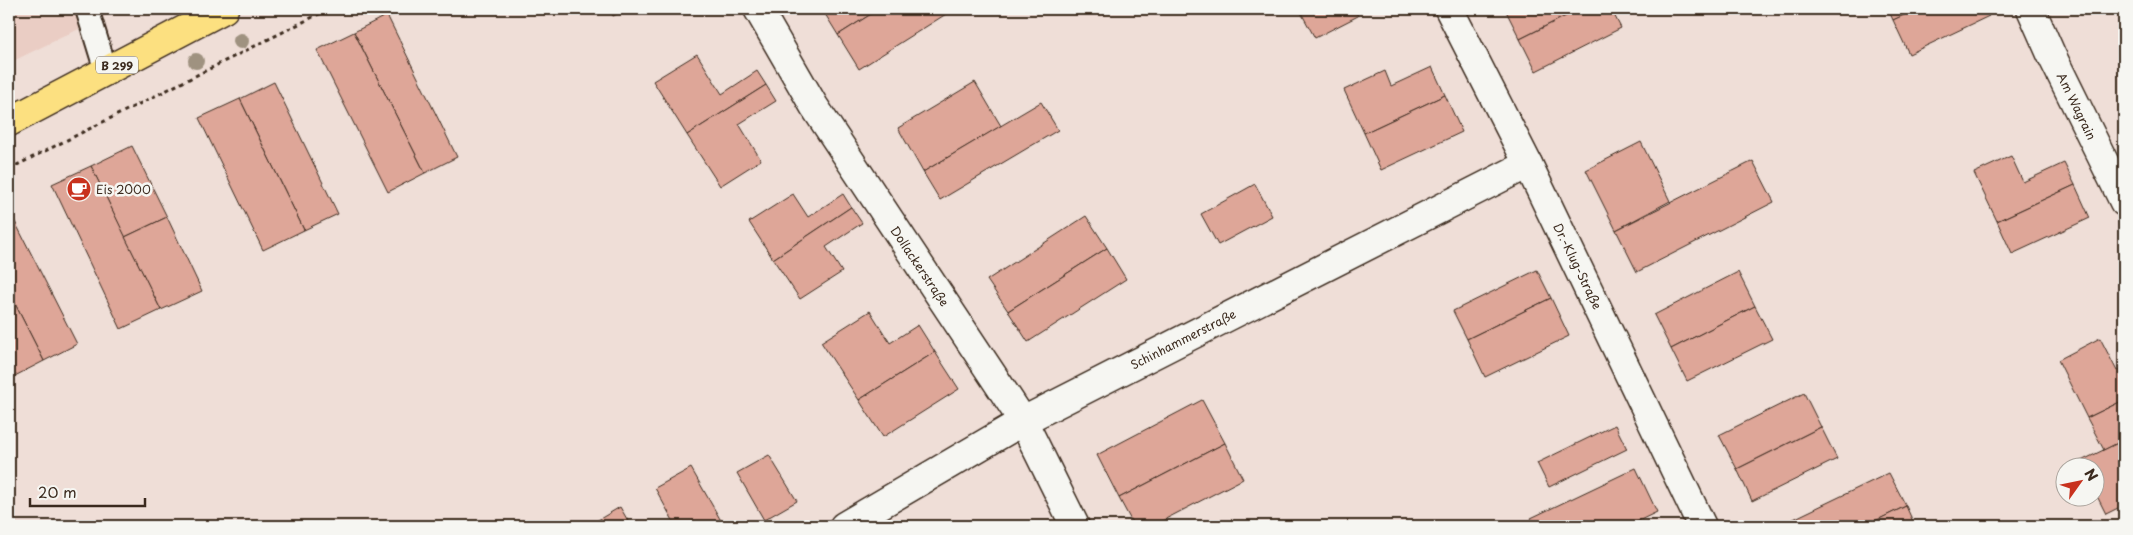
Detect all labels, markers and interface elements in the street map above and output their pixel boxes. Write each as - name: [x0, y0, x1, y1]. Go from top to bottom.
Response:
- road number: B 299: [96, 56, 138, 74]
- street label: Am Wagrain: [2053, 69, 2101, 143]
- cafe icon: Eis 2000: [66, 176, 92, 202]
- place label: Eis 2000: [96, 180, 151, 198]
- street label: Dr.-Klug-Straße: [1549, 220, 1607, 312]
- street label: Dollackerstraße: [886, 222, 954, 310]
- street label: Schinhammerstraße: [1127, 305, 1239, 373]
- north arrow: [2056, 458, 2106, 508]
- text: N: [2079, 464, 2103, 485]
- scale bar: [30, 475, 145, 507]
- text: 20 m: [38, 480, 77, 503]

